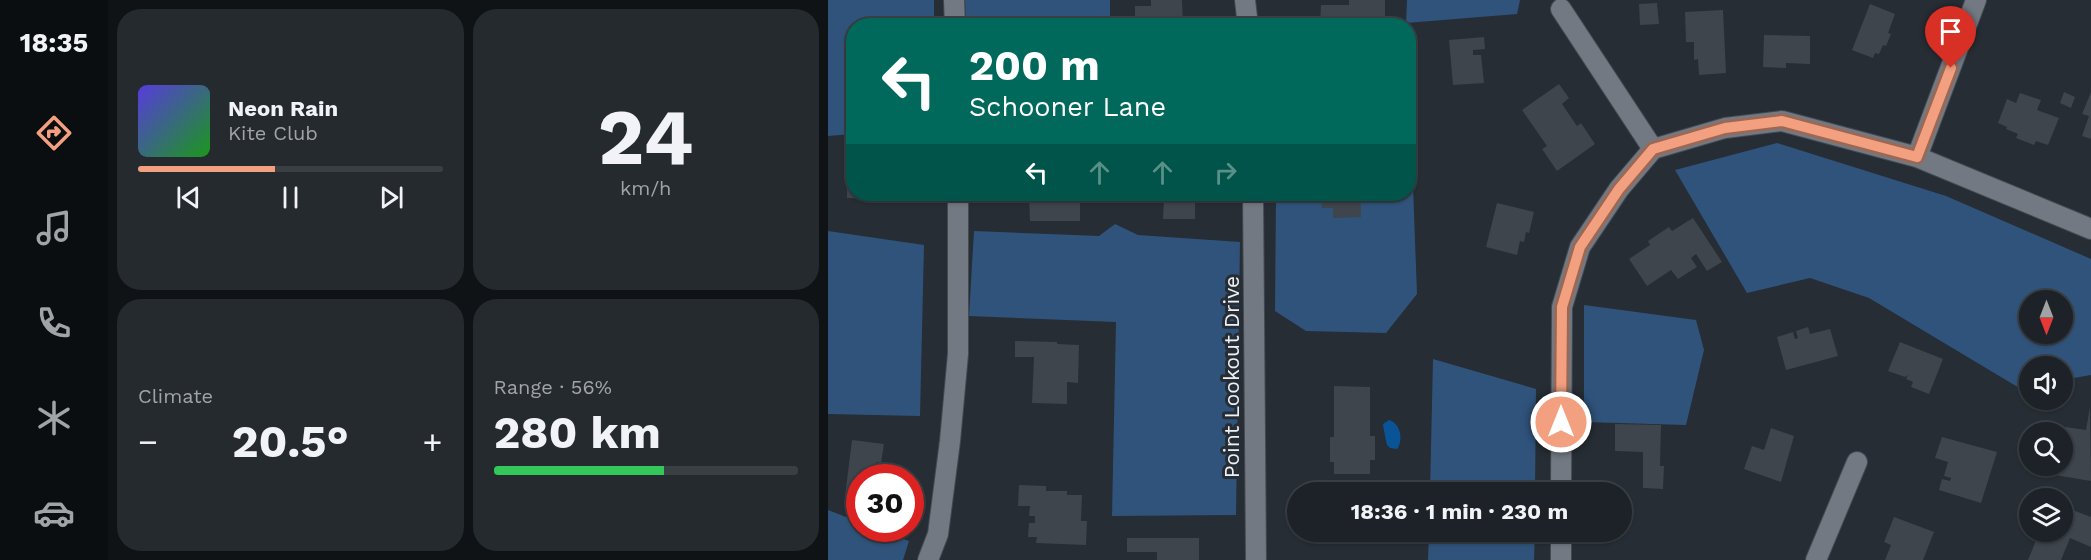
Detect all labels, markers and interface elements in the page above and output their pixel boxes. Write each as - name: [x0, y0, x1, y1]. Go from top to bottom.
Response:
- pin: [1925, 6, 1976, 68]
- icon: arrive: [1934, 15, 1967, 48]
- text: 18:35: [20, 27, 88, 59]
- text: 200 m: [969, 41, 1100, 90]
- icon: left: [870, 42, 948, 120]
- text: 24: [598, 91, 694, 183]
- text: Schooner Lane: [969, 91, 1166, 123]
- text: Neon Rain: [228, 96, 338, 121]
- icon: directions: [33, 112, 75, 154]
- text: Kite Club: [228, 121, 318, 145]
- icon: left: [1020, 156, 1053, 189]
- icon: ahead: [1083, 156, 1116, 189]
- icon: ahead: [1146, 156, 1179, 189]
- icon: right: [1209, 156, 1242, 189]
- text: km/h: [620, 176, 672, 200]
- icon: previous: [172, 181, 205, 214]
- icon: pause: [274, 181, 307, 214]
- icon: next: [375, 181, 408, 214]
- icon: music: [33, 207, 75, 249]
- street label: Point Lookout Drive: [1219, 276, 1244, 478]
- north arrow: [2019, 290, 2073, 344]
- map controls: [2019, 290, 2073, 542]
- icon: phone: [33, 302, 75, 344]
- button: sound: [2019, 356, 2073, 410]
- text: Range · 56%: [494, 375, 612, 399]
- text: Climate: [138, 384, 213, 408]
- position arrow: [1529, 390, 1593, 454]
- icon: climate: [33, 397, 75, 439]
- text: 280 km: [494, 406, 661, 459]
- text: 20.5°: [232, 415, 349, 468]
- text: −: [138, 422, 158, 461]
- text: +: [423, 422, 443, 461]
- button: search: [2019, 422, 2073, 476]
- speed limit sign: 30: [846, 464, 924, 542]
- button: layers: [2019, 488, 2073, 542]
- icon: car: [33, 492, 75, 534]
- text: 18:36 · 1 min · 230 m: [1351, 499, 1568, 524]

